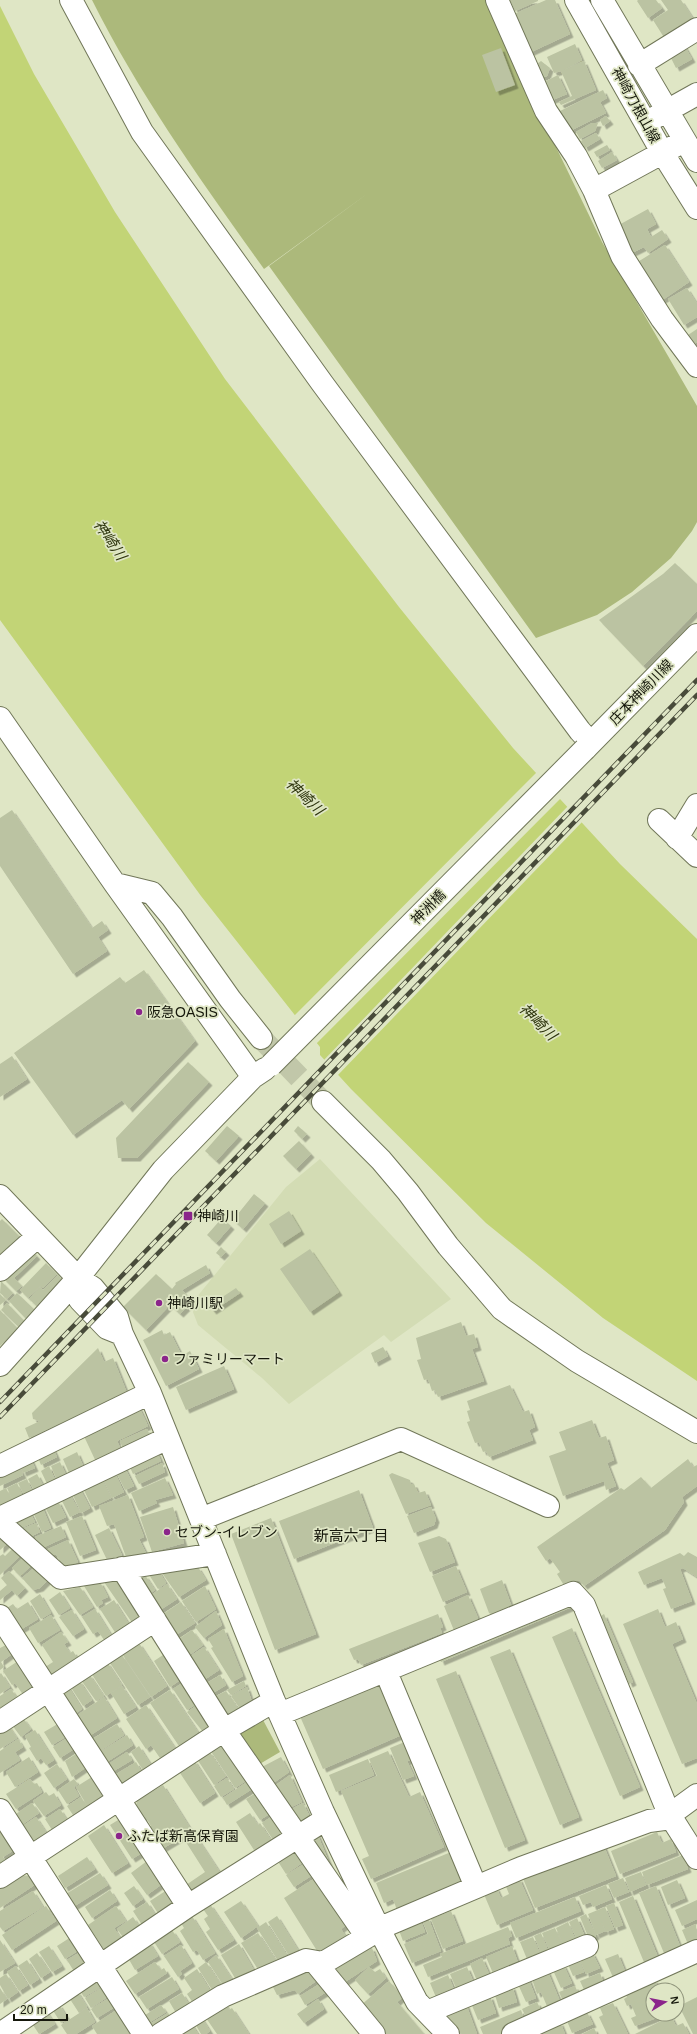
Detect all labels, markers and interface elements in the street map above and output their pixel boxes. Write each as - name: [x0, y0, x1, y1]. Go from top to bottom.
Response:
- street label: 神崎刀根山線: [609, 64, 663, 146]
- water label: 神崎川: [91, 516, 131, 565]
- street label: 庄本神崎川線: [606, 656, 676, 728]
- water label: 神崎川: [283, 775, 329, 820]
- street label: 神洲橋: [407, 886, 449, 928]
- water label: 神崎川: [516, 1000, 562, 1045]
- place label: 阪急OASIS: [147, 1004, 218, 1020]
- marker: 阪急OASIS: [134, 1007, 144, 1017]
- place label: 神崎川: [197, 1208, 239, 1224]
- marker: 神崎川: [182, 1210, 194, 1222]
- place label: 神崎川駅: [167, 1295, 223, 1311]
- marker: 神崎川駅: [154, 1298, 164, 1308]
- place label: ファミリーマート: [173, 1351, 285, 1367]
- marker: ファミリーマート: [160, 1354, 170, 1364]
- place label: セブン-イレブン: [175, 1524, 278, 1540]
- marker: セブン-イレブン: [162, 1527, 172, 1537]
- district label: 新高六丁目: [313, 1527, 389, 1544]
- place label: ふたば新高保育園: [127, 1828, 239, 1844]
- marker: ふたば新高保育園: [114, 1831, 124, 1841]
- north arrow: [645, 1982, 685, 2022]
- text: N: [668, 1995, 681, 2005]
- scale bar: [14, 1996, 67, 2022]
- text: 20 m: [20, 2003, 47, 2017]

